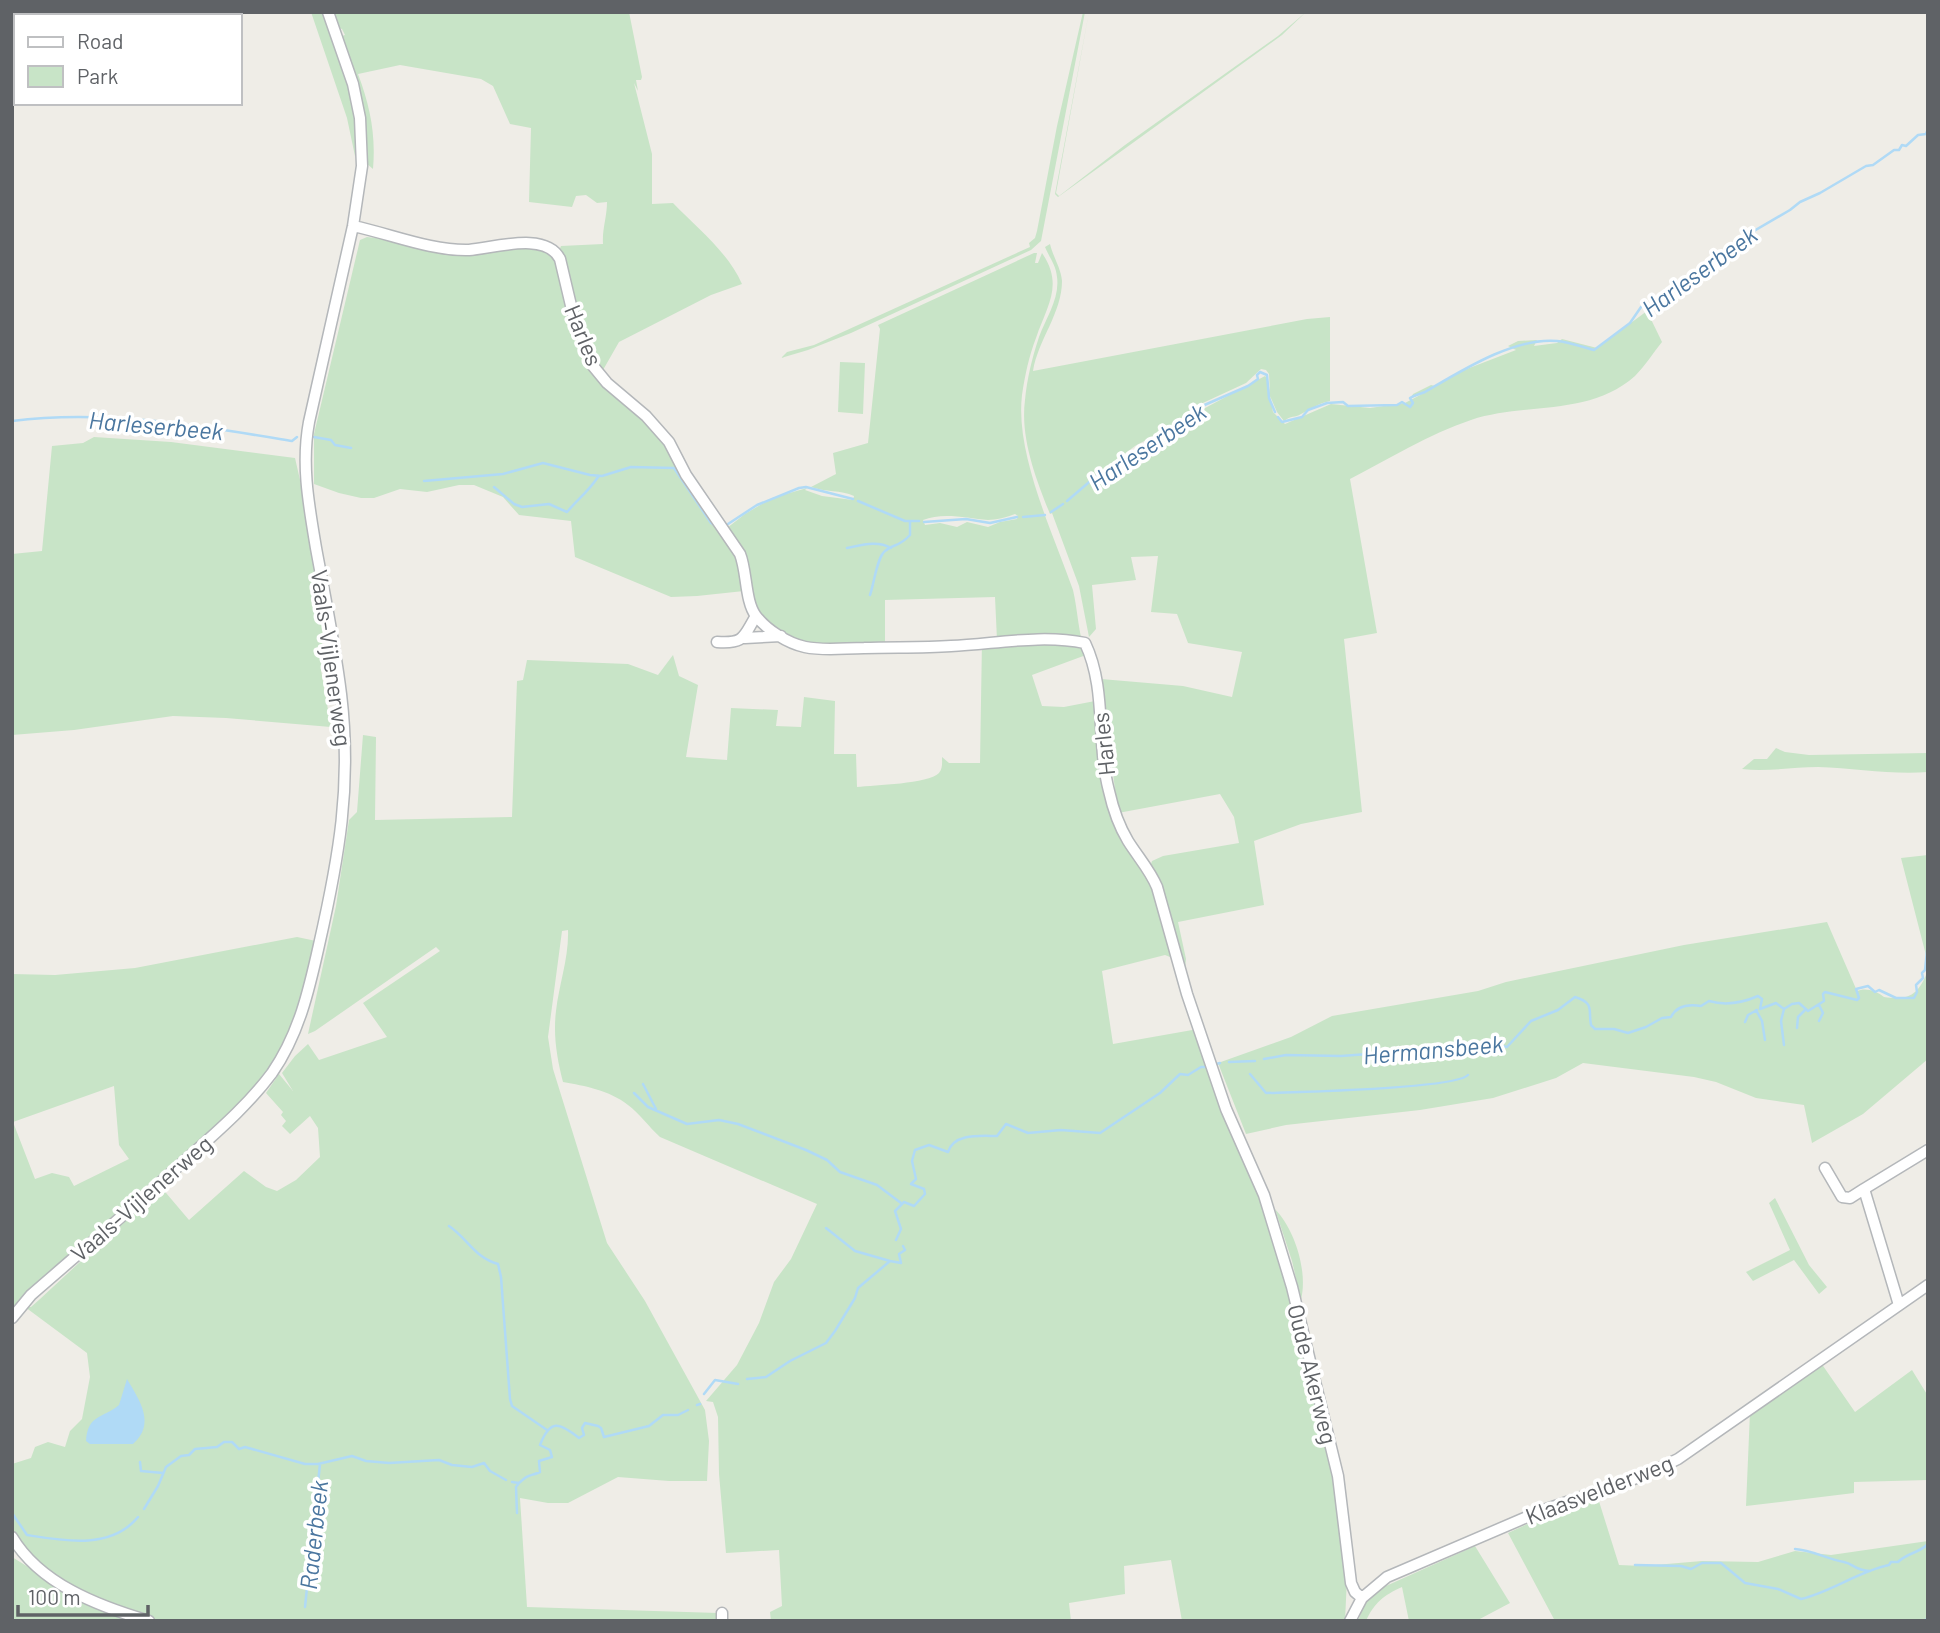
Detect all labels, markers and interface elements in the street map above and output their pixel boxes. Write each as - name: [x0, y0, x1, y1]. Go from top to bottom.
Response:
- legend: [14, 14, 242, 105]
- text: Road: [77, 28, 123, 53]
- text: Park: [77, 63, 118, 88]
- water label: Harleserbeek: [1636, 219, 1762, 322]
- street label: Harles: [559, 300, 609, 370]
- water label: Harleserbeek: [1083, 396, 1211, 496]
- water label: Harleserbeek: [87, 405, 225, 445]
- street label: Vaals-Vijlenerweg: [306, 568, 358, 748]
- street label: Harles: [1086, 711, 1120, 777]
- water label: Hermansbeek: [1362, 1028, 1505, 1070]
- street label: Vaals-Vijlenerweg: [65, 1129, 217, 1267]
- street label: Oude Akerweg: [1282, 1301, 1344, 1447]
- street label: Klaasvelderweg: [1521, 1448, 1677, 1530]
- water label: Raderbeek: [293, 1479, 333, 1591]
- scale bar: [18, 1574, 147, 1618]
- text: 100 m: [28, 1584, 81, 1609]

